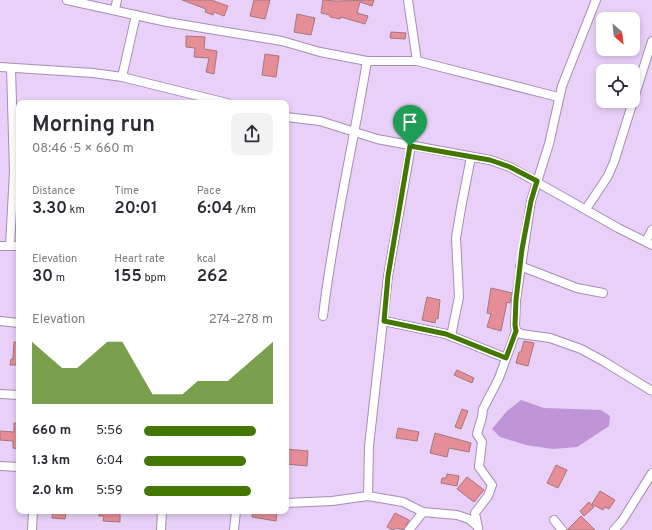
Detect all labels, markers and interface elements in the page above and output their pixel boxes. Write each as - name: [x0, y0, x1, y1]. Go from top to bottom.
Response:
- north arrow: [596, 12, 640, 56]
- map controls: [596, 12, 640, 108]
- button: locate: [596, 64, 640, 108]
- pin: [393, 105, 427, 146]
- icon: arrive: [399, 111, 421, 133]
- text: Morning run: [32, 112, 155, 139]
- button: share: [231, 113, 273, 155]
- text: 08:46 · 5 × 660 m: [32, 141, 134, 157]
- text: Distance: [32, 184, 75, 198]
- text: Time: [114, 184, 139, 198]
- text: Pace: [197, 184, 221, 198]
- text: 3.30: [32, 198, 67, 220]
- text: 20:01: [114, 198, 158, 220]
- text: 6:04: [197, 198, 233, 220]
- text: km: [67, 203, 85, 217]
- text: /km: [233, 203, 256, 217]
- text: Elevation: [32, 252, 77, 266]
- text: Heart rate: [114, 252, 165, 266]
- text: kcal: [197, 252, 216, 266]
- text: 30: [32, 266, 53, 288]
- text: 155: [114, 266, 142, 288]
- text: 262: [197, 266, 228, 288]
- text: m: [53, 271, 65, 285]
- text: bpm: [142, 271, 166, 285]
- text: Elevation: [32, 312, 85, 328]
- text: 274–278 m: [209, 312, 273, 328]
- text: 660 m: [32, 423, 71, 439]
- text: 5:56: [96, 423, 123, 439]
- text: 1.3 km: [32, 453, 70, 469]
- text: 6:04: [96, 453, 123, 469]
- text: 2.0 km: [32, 483, 74, 499]
- text: 5:59: [96, 483, 123, 499]

